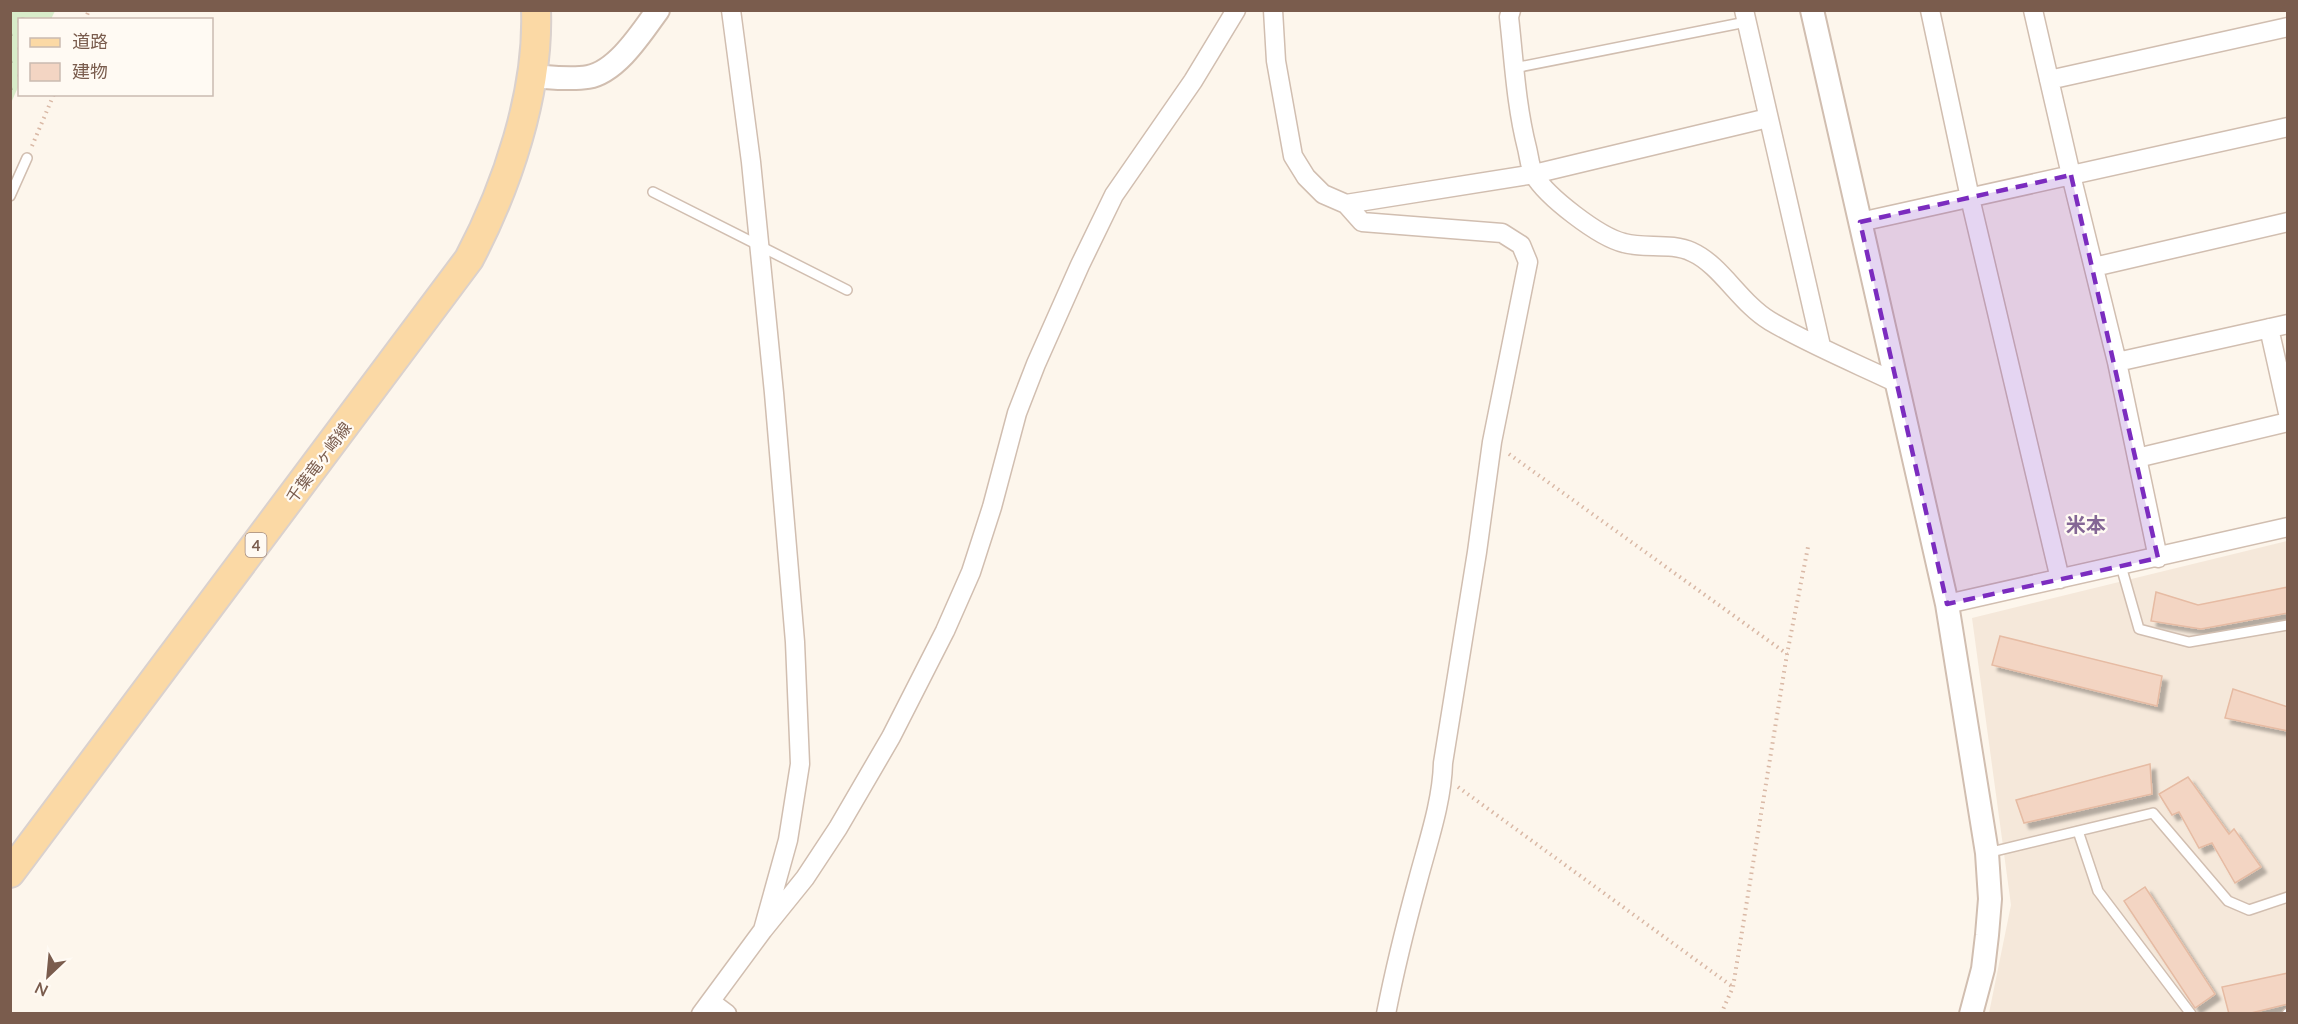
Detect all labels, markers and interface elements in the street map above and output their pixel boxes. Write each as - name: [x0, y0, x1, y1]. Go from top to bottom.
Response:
- legend: [18, 18, 213, 96]
- text: 道路: [72, 30, 108, 52]
- text: 建物: [72, 60, 108, 82]
- street label: 千葉竜ヶ崎線: [282, 418, 354, 506]
- district label: 米本: [2066, 512, 2106, 536]
- road number: 4: [246, 533, 266, 557]
- north arrow: [18, 946, 78, 1006]
- text: N: [32, 979, 51, 1001]

